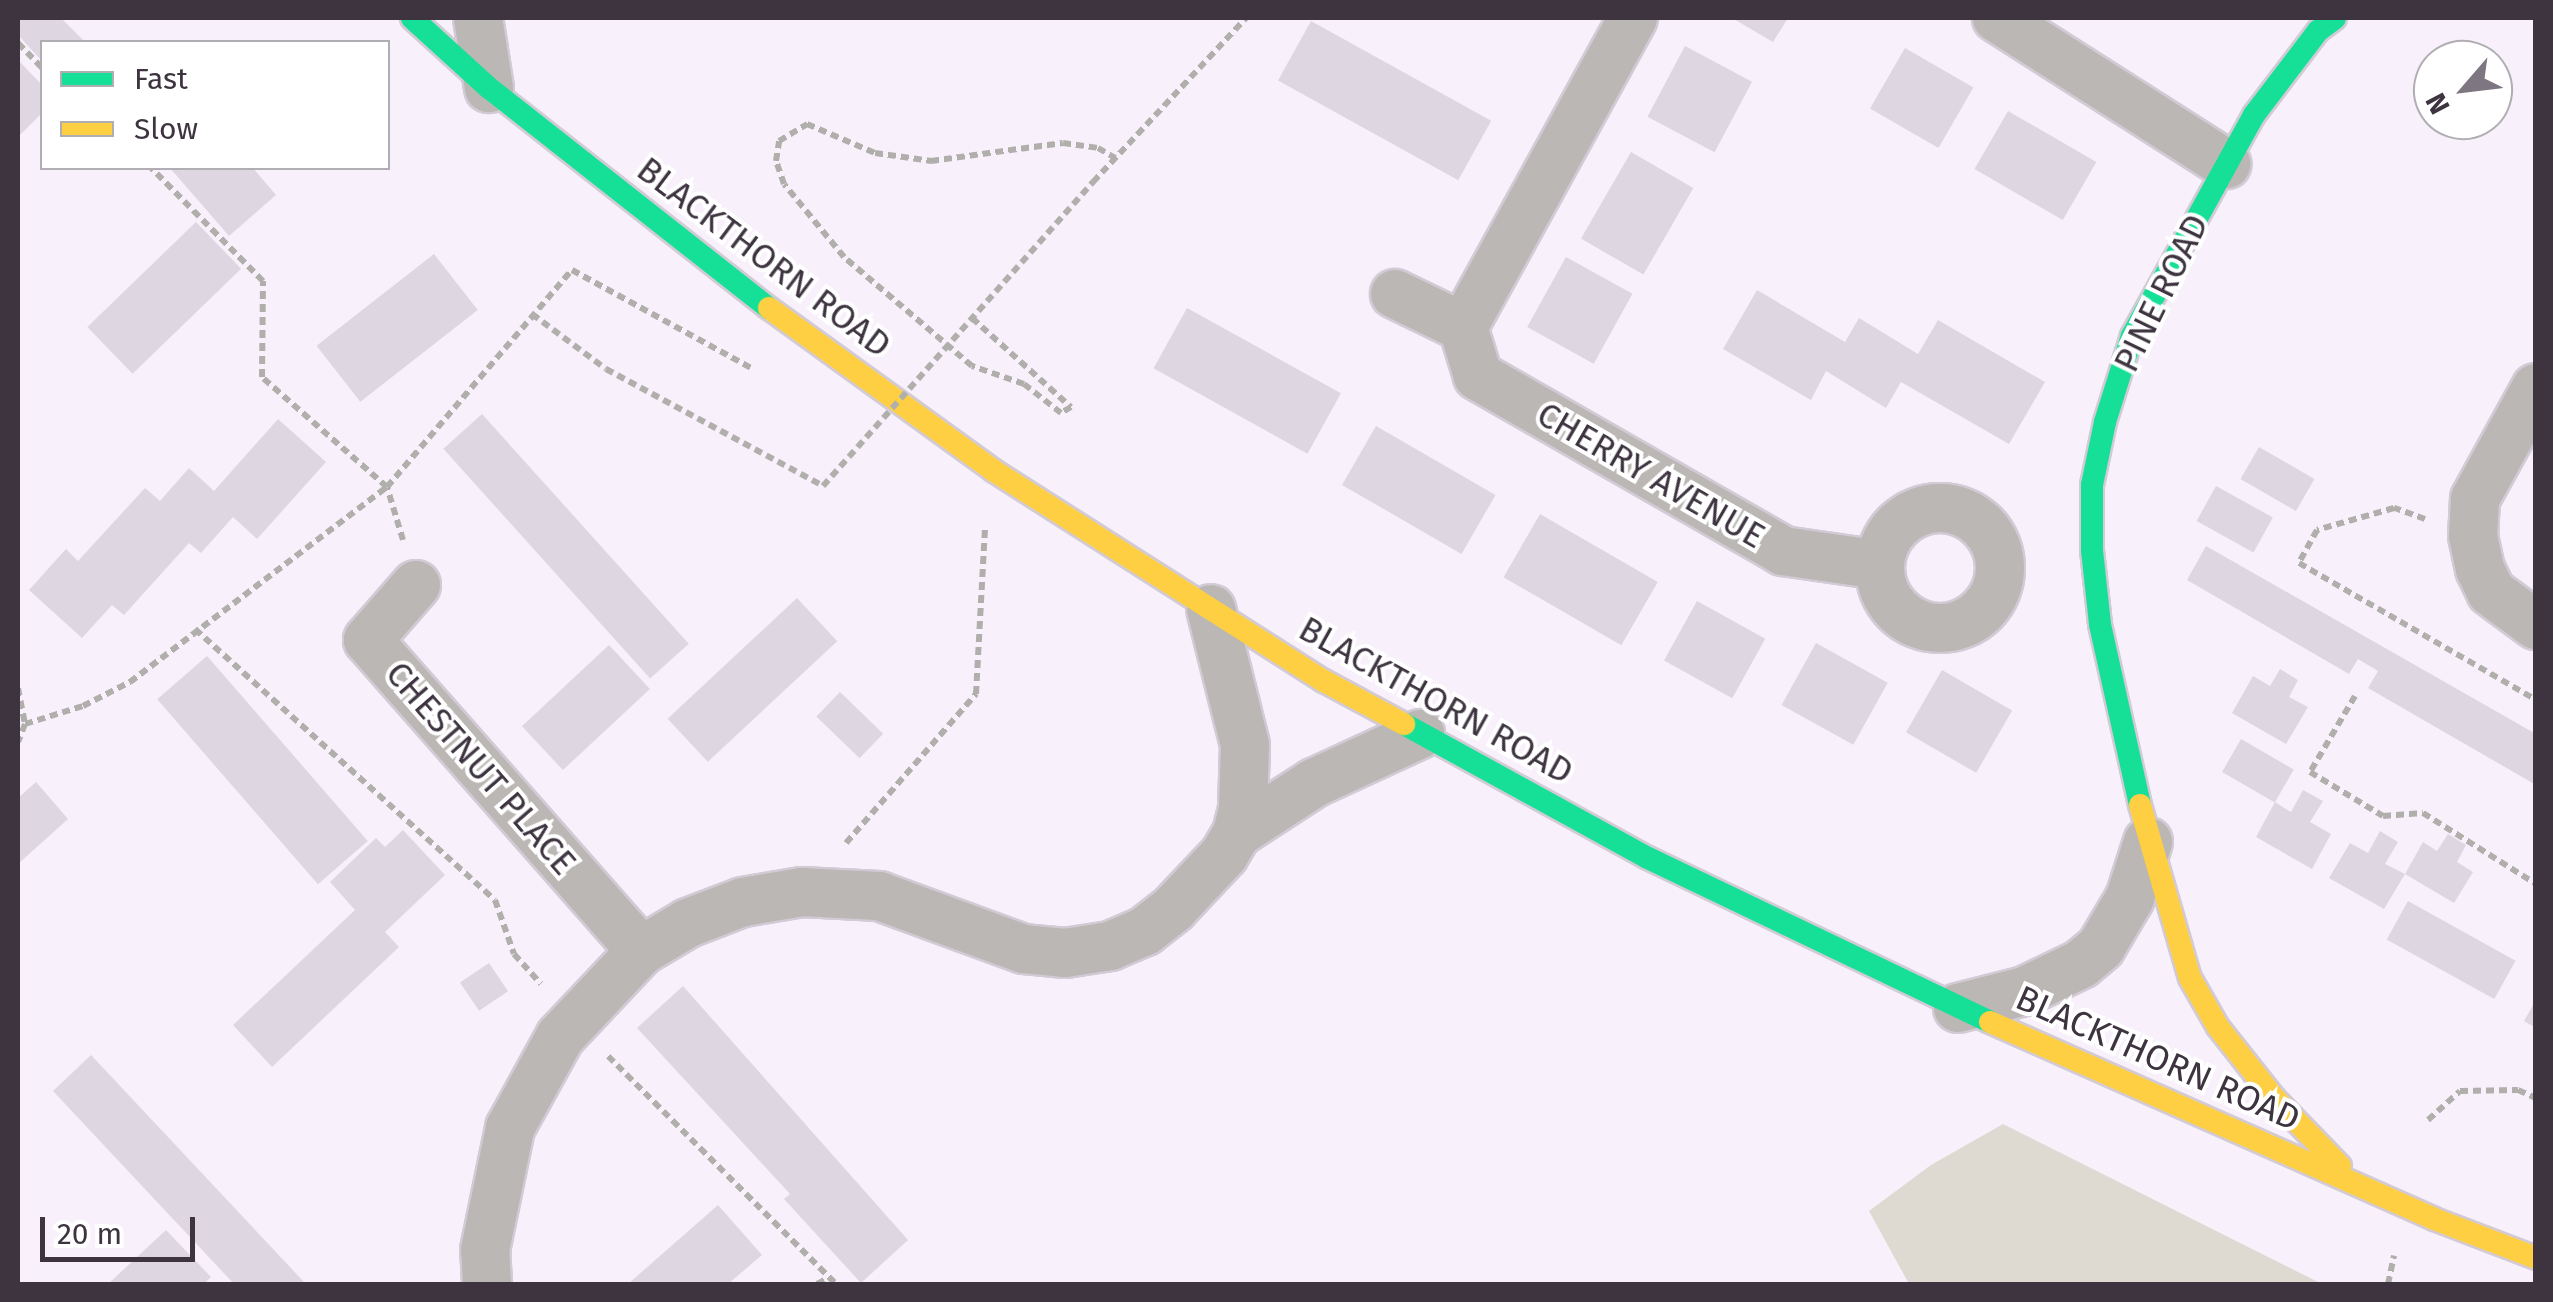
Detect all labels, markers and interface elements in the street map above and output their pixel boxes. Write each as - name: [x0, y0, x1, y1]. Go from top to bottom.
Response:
- legend: [40, 40, 390, 170]
- north arrow: [2413, 40, 2513, 140]
- text: Fast: [134, 61, 188, 97]
- text: N: [2419, 87, 2457, 119]
- text: Slow: [134, 111, 198, 147]
- street label: BLACKTHORN ROAD: [629, 148, 899, 366]
- street label: PINE ROAD: [2105, 207, 2217, 379]
- street label: CHERRY AVENUE: [1530, 393, 1772, 557]
- street label: BLACKTHORN ROAD: [1292, 607, 1580, 793]
- street label: CHESTNUT PLACE: [377, 653, 585, 883]
- street label: BLACKTHORN ROAD: [2009, 976, 2307, 1140]
- scale bar: [45, 1197, 200, 1259]
- text: 20 m: [57, 1216, 122, 1252]

